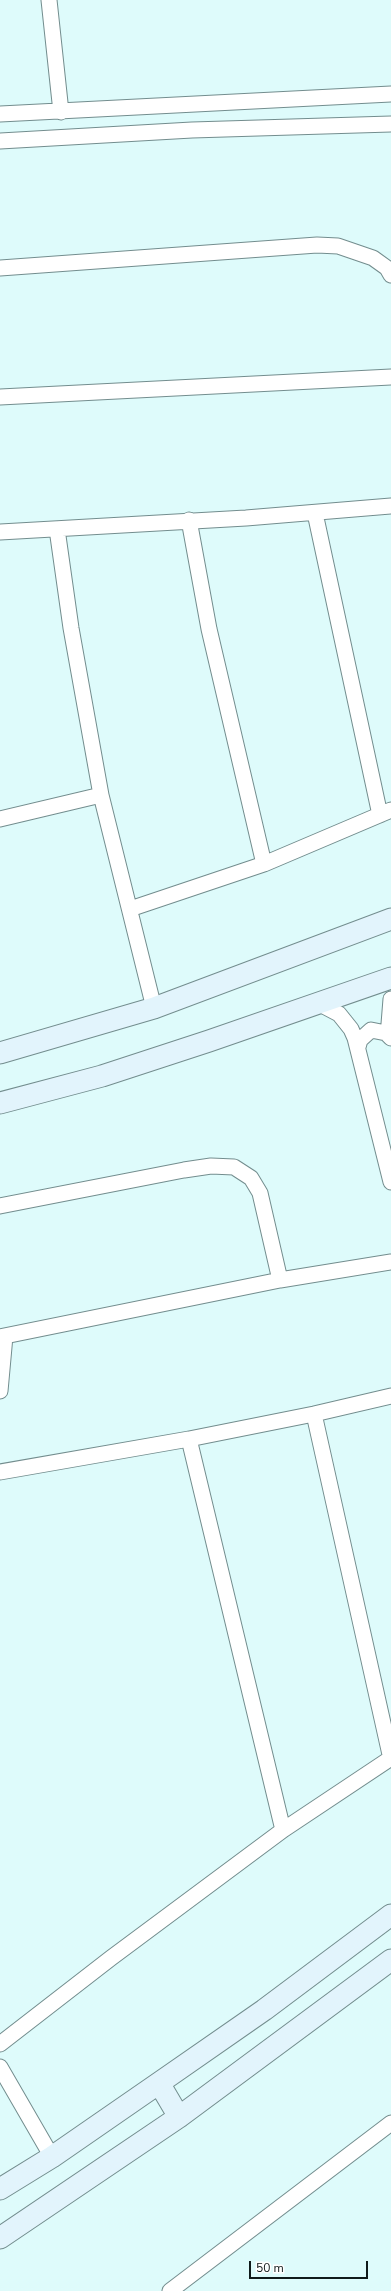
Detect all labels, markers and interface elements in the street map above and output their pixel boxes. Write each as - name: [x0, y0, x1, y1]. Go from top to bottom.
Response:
- scale bar: [251, 2253, 370, 2279]
- text: 50 m: [256, 2260, 284, 2276]

